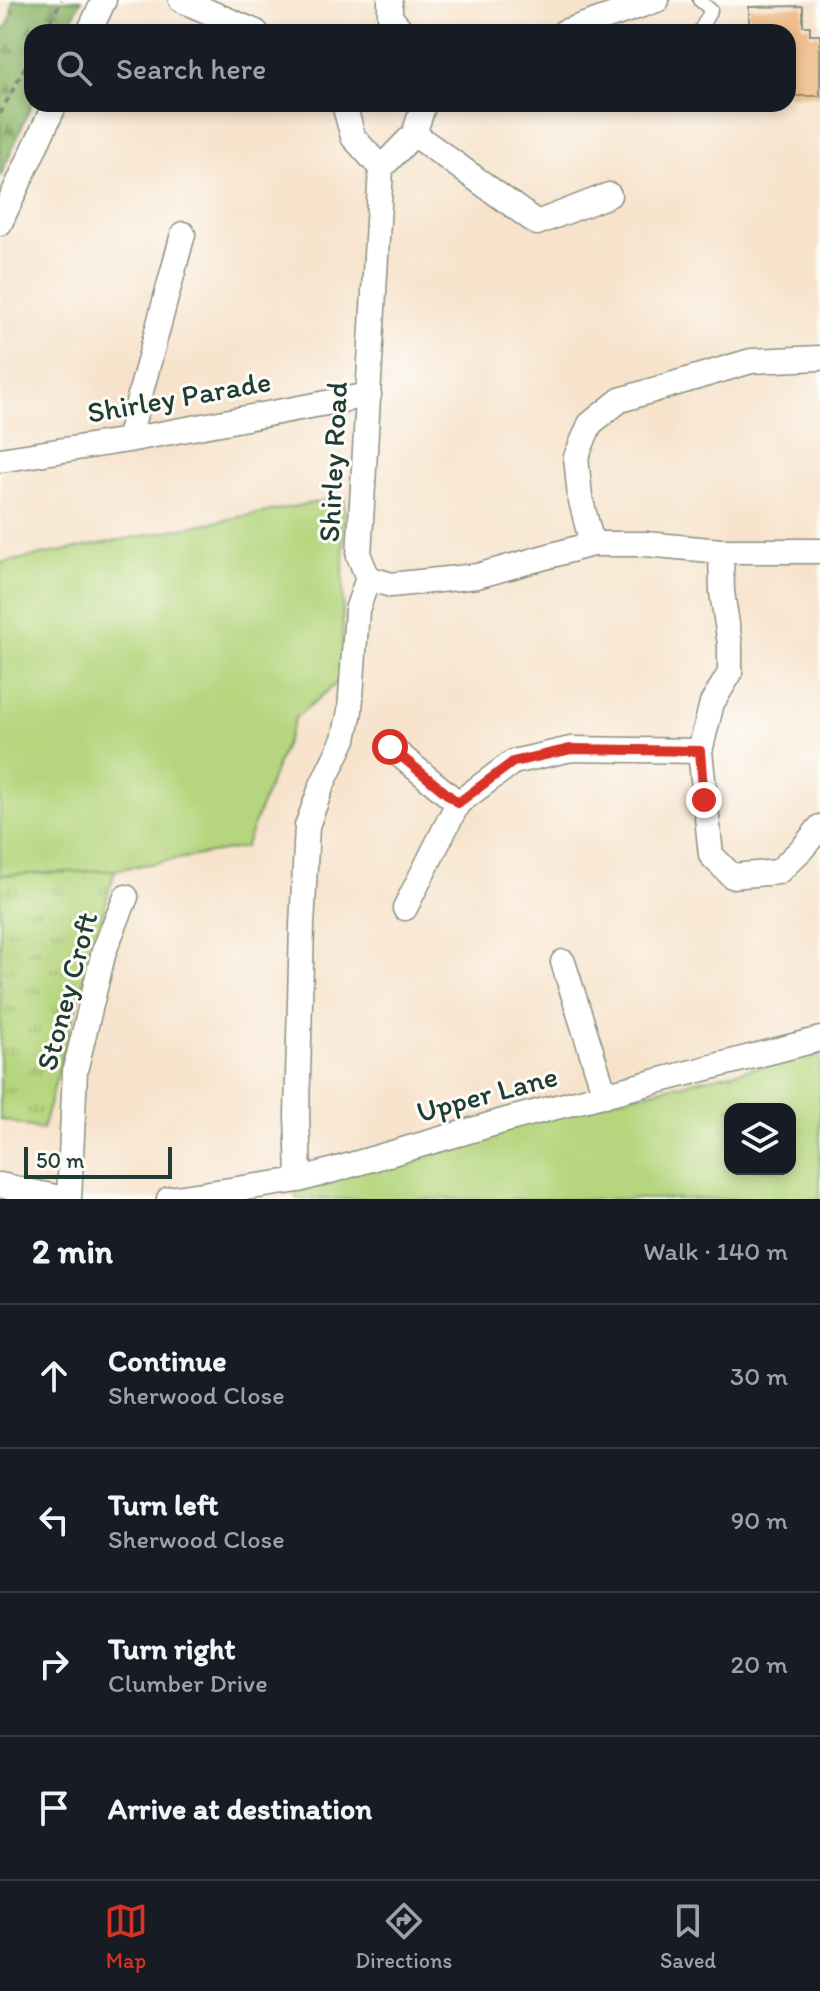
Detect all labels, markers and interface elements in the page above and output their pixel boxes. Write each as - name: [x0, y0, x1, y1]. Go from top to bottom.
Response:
- search box: [24, 24, 796, 112]
- icon: search: [52, 46, 96, 90]
- text: Search here: [116, 50, 266, 87]
- street label: Shirley Parade: [84, 362, 274, 431]
- street label: Shirley Road: [310, 381, 355, 543]
- route start: [372, 729, 408, 765]
- route end: [686, 782, 722, 818]
- street label: Stoney Croft: [28, 907, 105, 1074]
- street label: Upper Lane: [412, 1057, 562, 1130]
- map controls: [724, 1103, 796, 1175]
- button: layers: [724, 1103, 796, 1175]
- scale bar: [24, 1143, 172, 1179]
- text: 50 m: [36, 1147, 85, 1174]
- text: 2 min: [32, 1231, 113, 1272]
- text: Walk · 140 m: [643, 1235, 788, 1267]
- text: Continue: [108, 1342, 227, 1379]
- icon: ahead: [32, 1354, 76, 1398]
- text: 30 m: [730, 1360, 788, 1392]
- text: Sherwood Close: [108, 1379, 285, 1411]
- text: Turn left: [108, 1486, 219, 1523]
- icon: left: [32, 1498, 76, 1542]
- text: 90 m: [731, 1504, 788, 1536]
- text: Sherwood Close: [108, 1523, 285, 1555]
- text: Turn right: [108, 1630, 236, 1667]
- icon: right: [32, 1642, 76, 1686]
- text: 20 m: [731, 1648, 788, 1680]
- text: Clumber Drive: [108, 1667, 268, 1699]
- icon: arrive: [32, 1786, 76, 1830]
- text: Arrive at destination: [108, 1790, 372, 1827]
- tab: Map: [104, 1899, 148, 1974]
- tab: Directions: [356, 1899, 452, 1974]
- tab: Saved: [660, 1899, 716, 1974]

